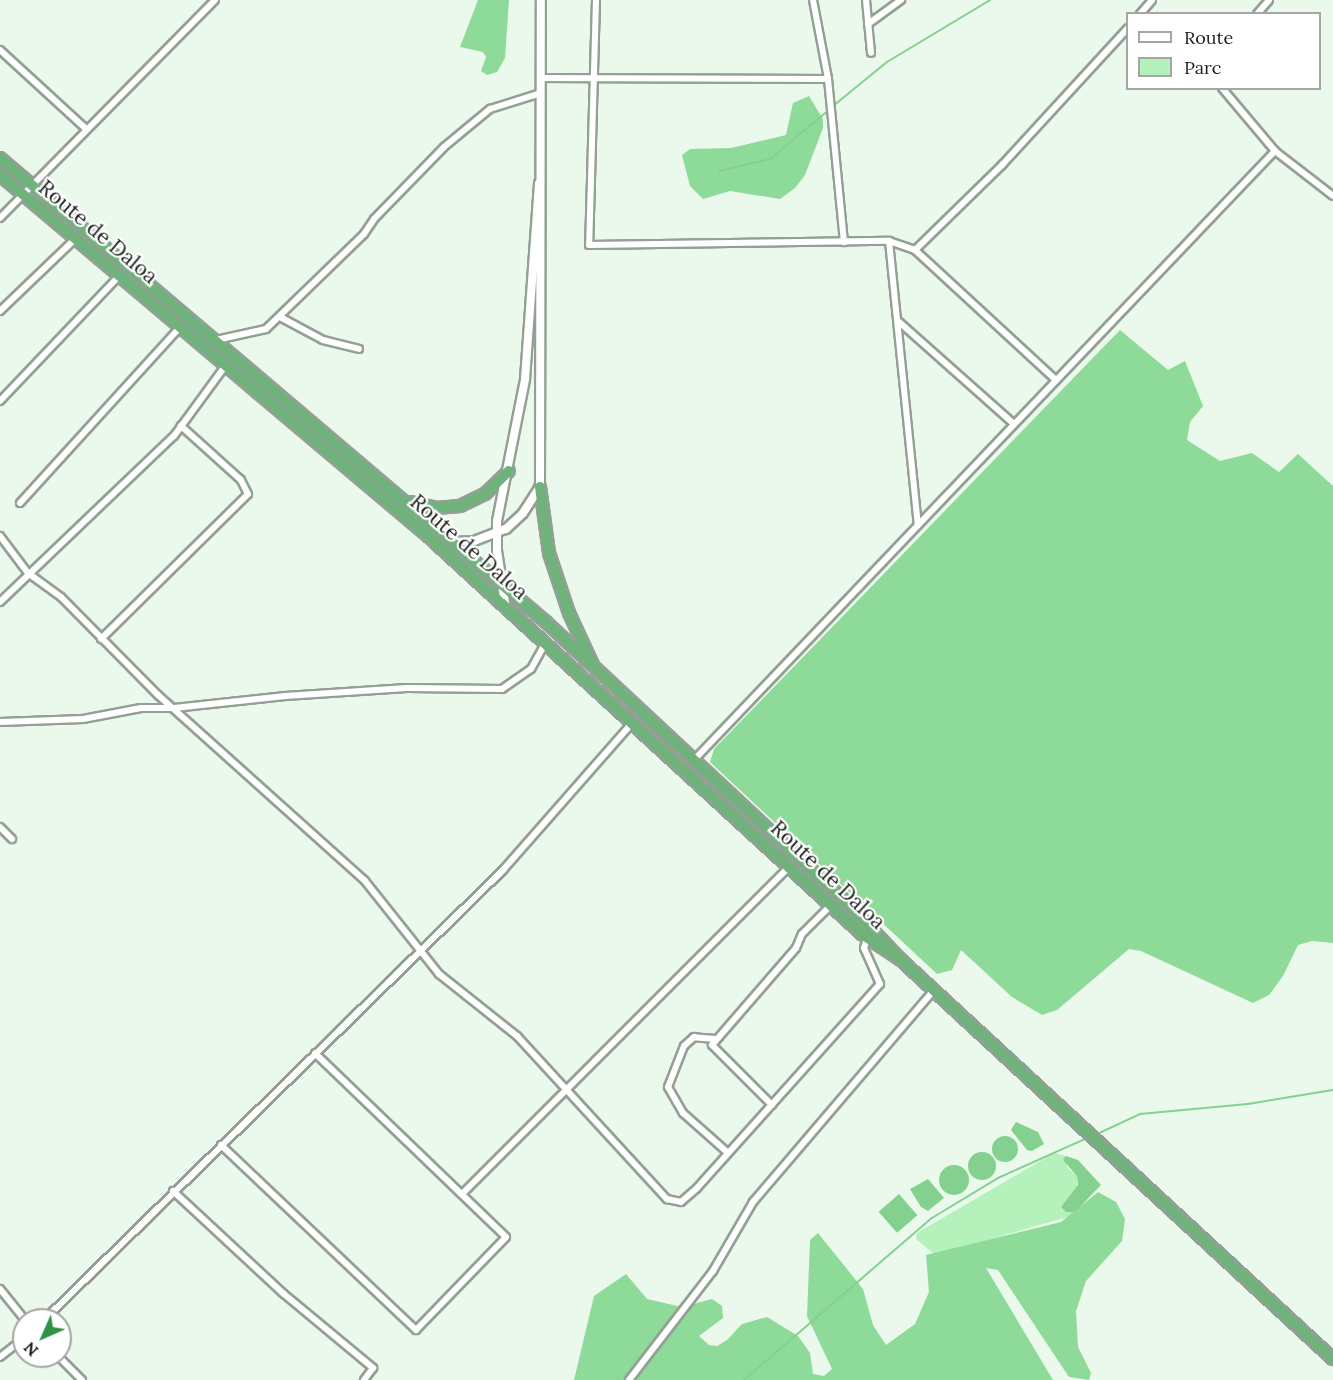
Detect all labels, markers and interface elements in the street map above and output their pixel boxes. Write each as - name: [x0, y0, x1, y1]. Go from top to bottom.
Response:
- legend: [1126, 12, 1321, 90]
- text: Route: [1184, 26, 1233, 49]
- text: Parc: [1184, 56, 1221, 79]
- street label: Route de Daloa: [33, 175, 163, 289]
- street label: Route de Daloa: [405, 489, 533, 605]
- street label: Route de Daloa: [765, 815, 891, 935]
- north arrow: [12, 1308, 72, 1368]
- text: N: [19, 1338, 42, 1361]

